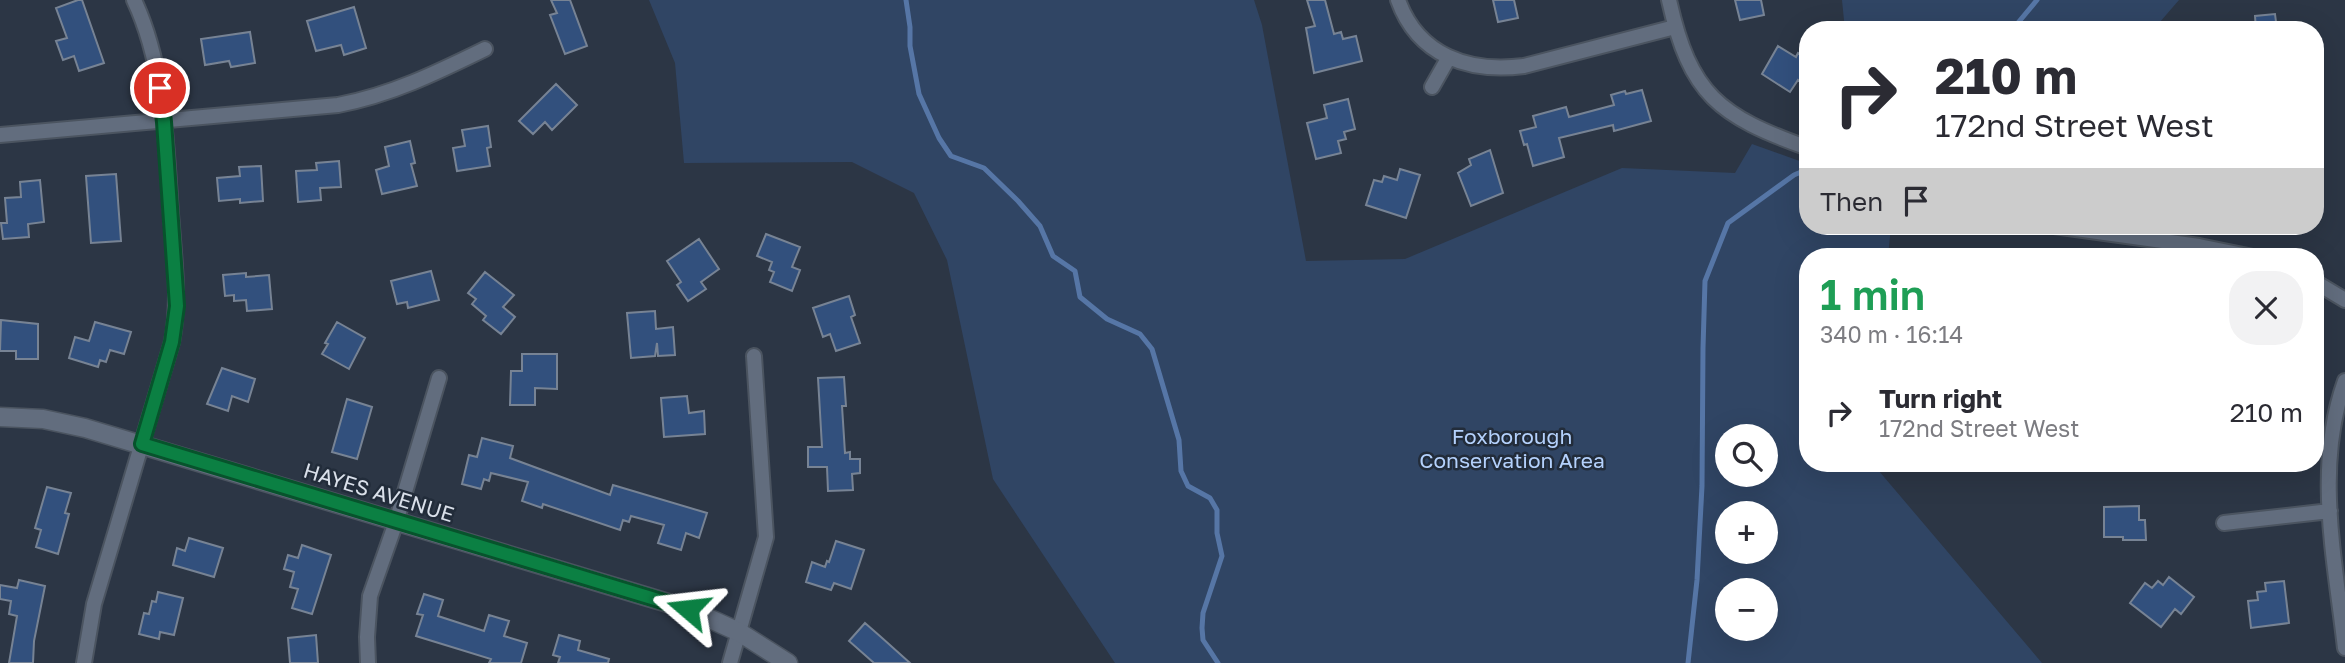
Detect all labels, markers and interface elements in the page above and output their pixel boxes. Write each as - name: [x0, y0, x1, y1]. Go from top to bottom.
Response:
- text: 210 m: [1935, 46, 2077, 105]
- icon: right: [1820, 49, 1911, 140]
- pin: [130, 58, 190, 118]
- icon: arrive: [141, 69, 179, 107]
- text: 172nd Street West: [1935, 106, 2214, 144]
- icon: arrive: [1897, 182, 1935, 220]
- text: Then: [1820, 186, 1883, 217]
- text: 1 min: [1820, 269, 1925, 319]
- button: close: [2229, 271, 2303, 345]
- text: 340 m · 16:14: [1820, 320, 1963, 348]
- text: Turn right: [1879, 383, 2002, 414]
- icon: right: [1820, 394, 1858, 432]
- text: 210 m: [2230, 397, 2303, 428]
- text: 172nd Street West: [1879, 414, 2079, 442]
- park label: Foxborough Conservation Area: [1419, 423, 1605, 473]
- map controls: [1715, 424, 1778, 641]
- button: search: [1715, 424, 1778, 487]
- street label: HAYES AVENUE: [301, 457, 457, 527]
- button: +: [1715, 501, 1778, 564]
- position arrow: [651, 572, 725, 646]
- button: −: [1715, 578, 1778, 641]

